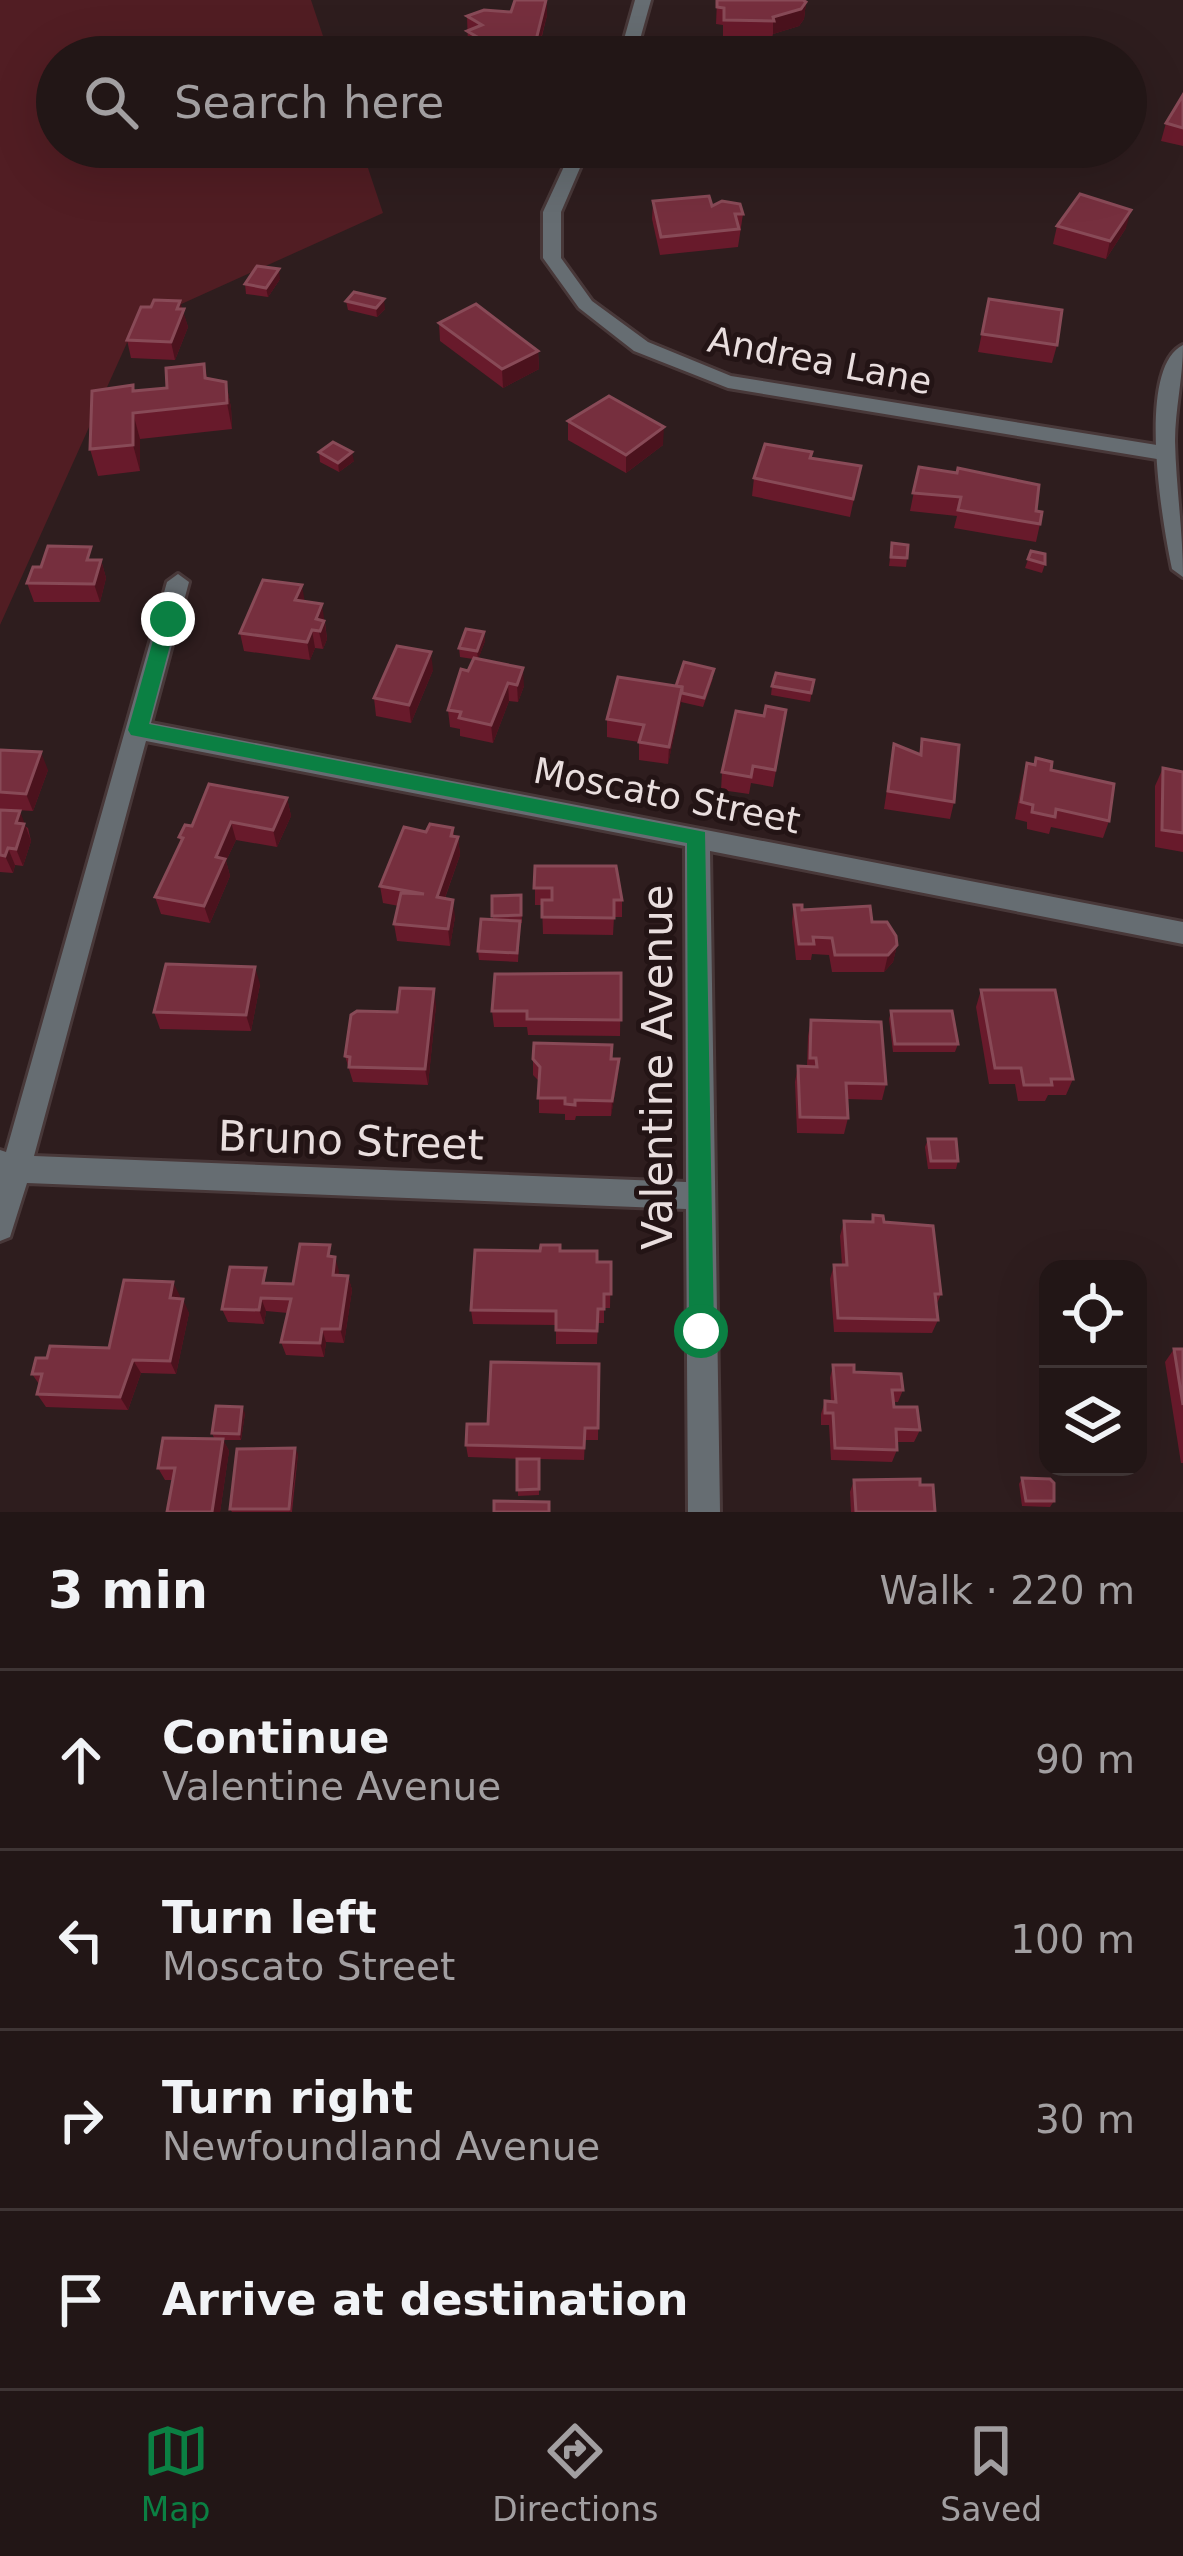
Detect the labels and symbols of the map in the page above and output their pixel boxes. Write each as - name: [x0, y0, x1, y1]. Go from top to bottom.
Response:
- street label: Andrea Lane: [705, 319, 935, 402]
- route end: [141, 592, 195, 646]
- street label: Moscato Street: [530, 750, 804, 841]
- street label: Valentine Avenue: [633, 884, 682, 1250]
- street label: Bruno Street: [217, 1111, 485, 1170]
- route start: [674, 1304, 728, 1358]

